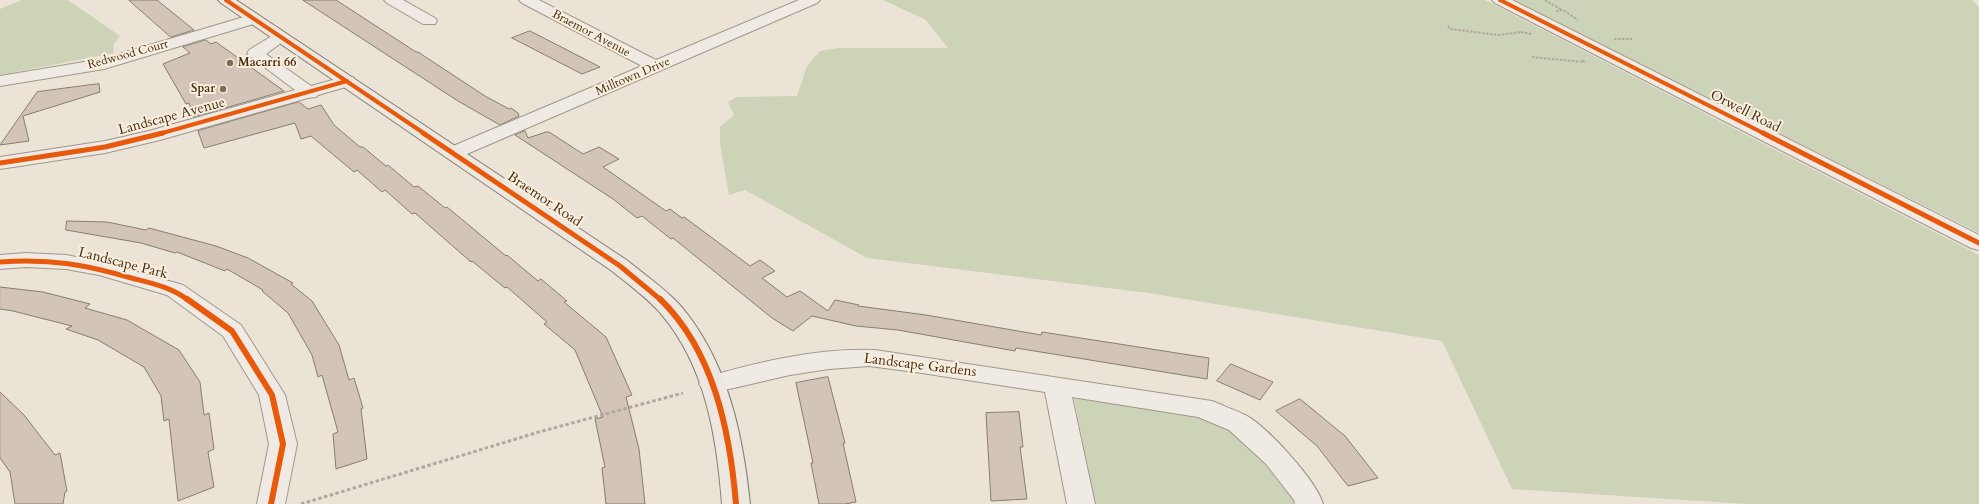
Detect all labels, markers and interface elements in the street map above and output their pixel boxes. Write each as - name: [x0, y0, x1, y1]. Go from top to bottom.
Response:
- street label: Braemor Avenue: [550, 7, 632, 61]
- street label: Redwood Court: [86, 37, 170, 73]
- street label: Milltown Drive: [593, 55, 673, 99]
- place label: Macarri 66: [238, 56, 296, 70]
- marker: Macarri 66: [225, 58, 235, 68]
- place label: Spar: [191, 82, 215, 96]
- marker: Spar: [218, 84, 228, 94]
- street label: Orwell Road: [1707, 87, 1783, 137]
- street label: Landscape Avenue: [117, 95, 227, 139]
- street label: Braemor Road: [504, 169, 584, 231]
- street label: Landscape Park: [77, 245, 169, 283]
- street label: Landscape Gardens: [863, 351, 977, 381]

